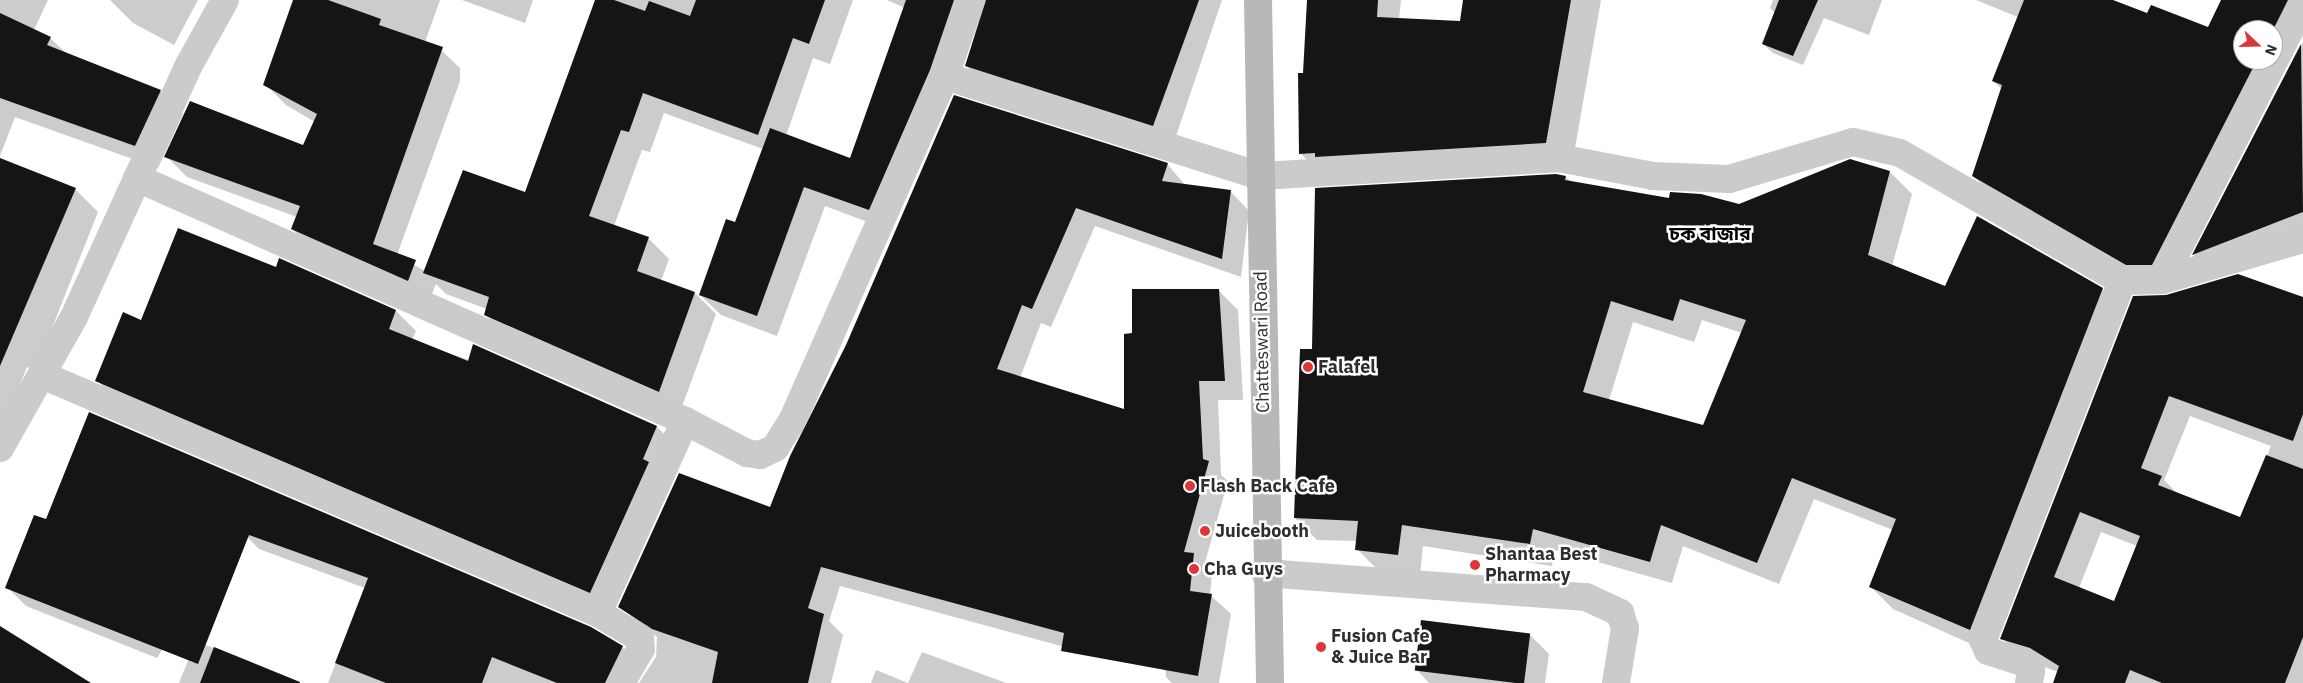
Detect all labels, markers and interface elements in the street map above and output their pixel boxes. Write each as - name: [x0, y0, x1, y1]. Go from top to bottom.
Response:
- north arrow: [2233, 20, 2283, 70]
- text: N: [2261, 42, 2281, 58]
- district label: চক বাজার: [1669, 223, 1751, 245]
- street label: Chatteswari Road: [1250, 271, 1274, 413]
- place label: Falafel: [1318, 356, 1376, 378]
- marker: Falafel: [1302, 361, 1314, 373]
- place label: Flash Back Cafe: [1200, 475, 1335, 497]
- marker: Flash Back Cafe: [1184, 480, 1196, 492]
- place label: Juicebooth: [1215, 520, 1309, 542]
- marker: Juicebooth: [1199, 525, 1211, 537]
- place label: Shantaa Best Pharmacy: [1485, 544, 1597, 586]
- place label: Cha Guys: [1204, 558, 1283, 580]
- marker: Shantaa Best Pharmacy: [1469, 559, 1481, 571]
- marker: Cha Guys: [1188, 563, 1200, 575]
- place label: Fusion Cafe & Juice Bar: [1331, 626, 1430, 669]
- marker: Fusion Cafe & Juice Bar: [1315, 641, 1327, 653]

